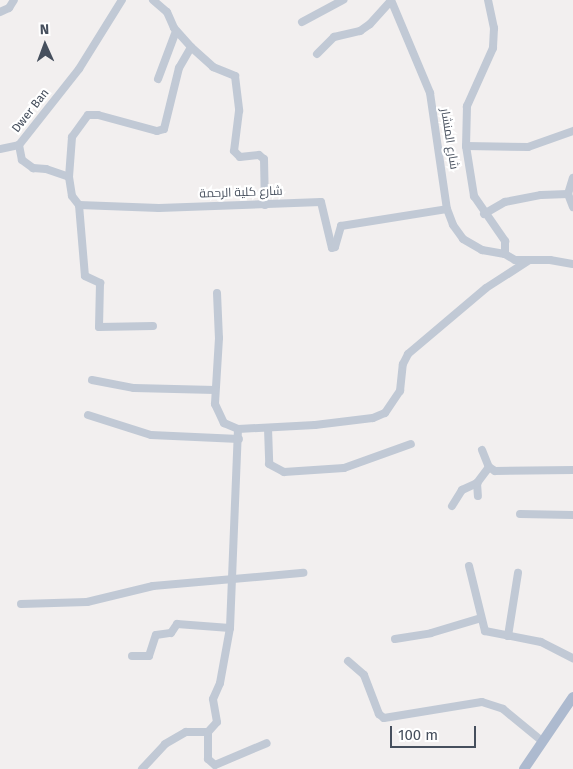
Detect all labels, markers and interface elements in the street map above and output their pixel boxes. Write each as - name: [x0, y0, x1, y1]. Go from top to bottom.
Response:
- north arrow: [20, 20, 70, 70]
- text: N: [40, 21, 49, 38]
- street label: Dwer Ban: [9, 86, 53, 136]
- street label: شارع المنشار: [437, 107, 461, 171]
- street label: شارع كلية الرحمة: [199, 184, 283, 202]
- scale bar: [393, 716, 479, 748]
- text: 100 m: [398, 726, 438, 744]

